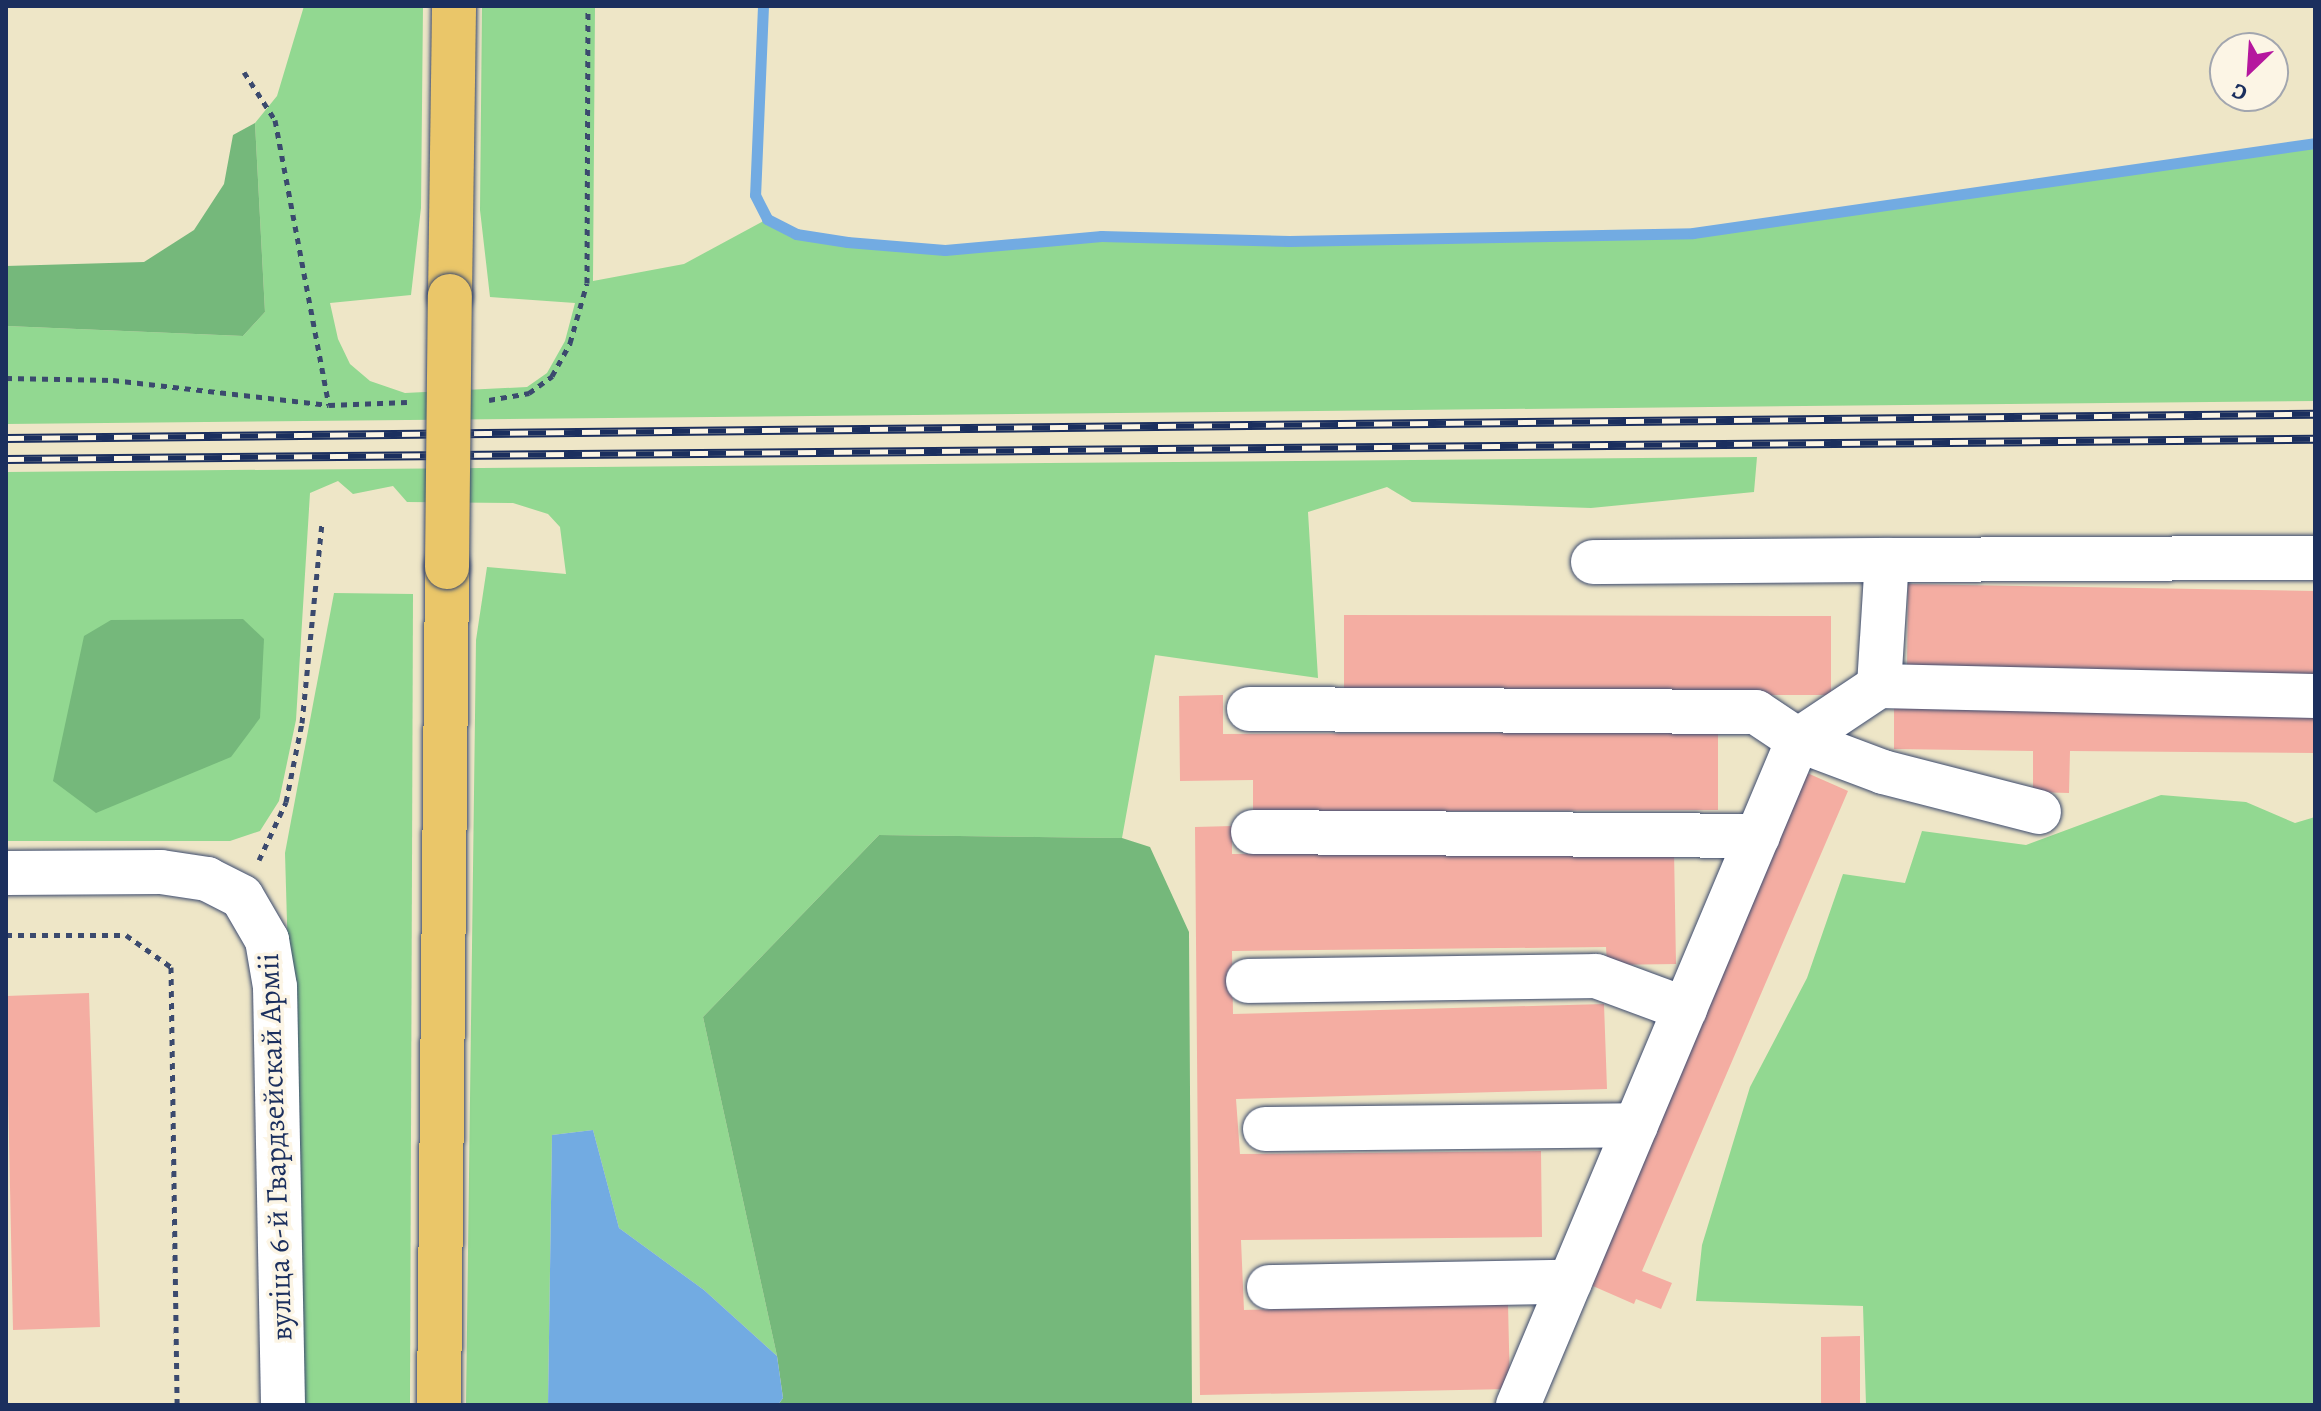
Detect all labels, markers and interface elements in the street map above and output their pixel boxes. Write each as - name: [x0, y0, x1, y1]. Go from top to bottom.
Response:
- north arrow: [2209, 32, 2289, 112]
- text: С: [2227, 75, 2252, 108]
- street label: вуліца 6-й Гвардзейскай Арміі: [250, 953, 300, 1341]

